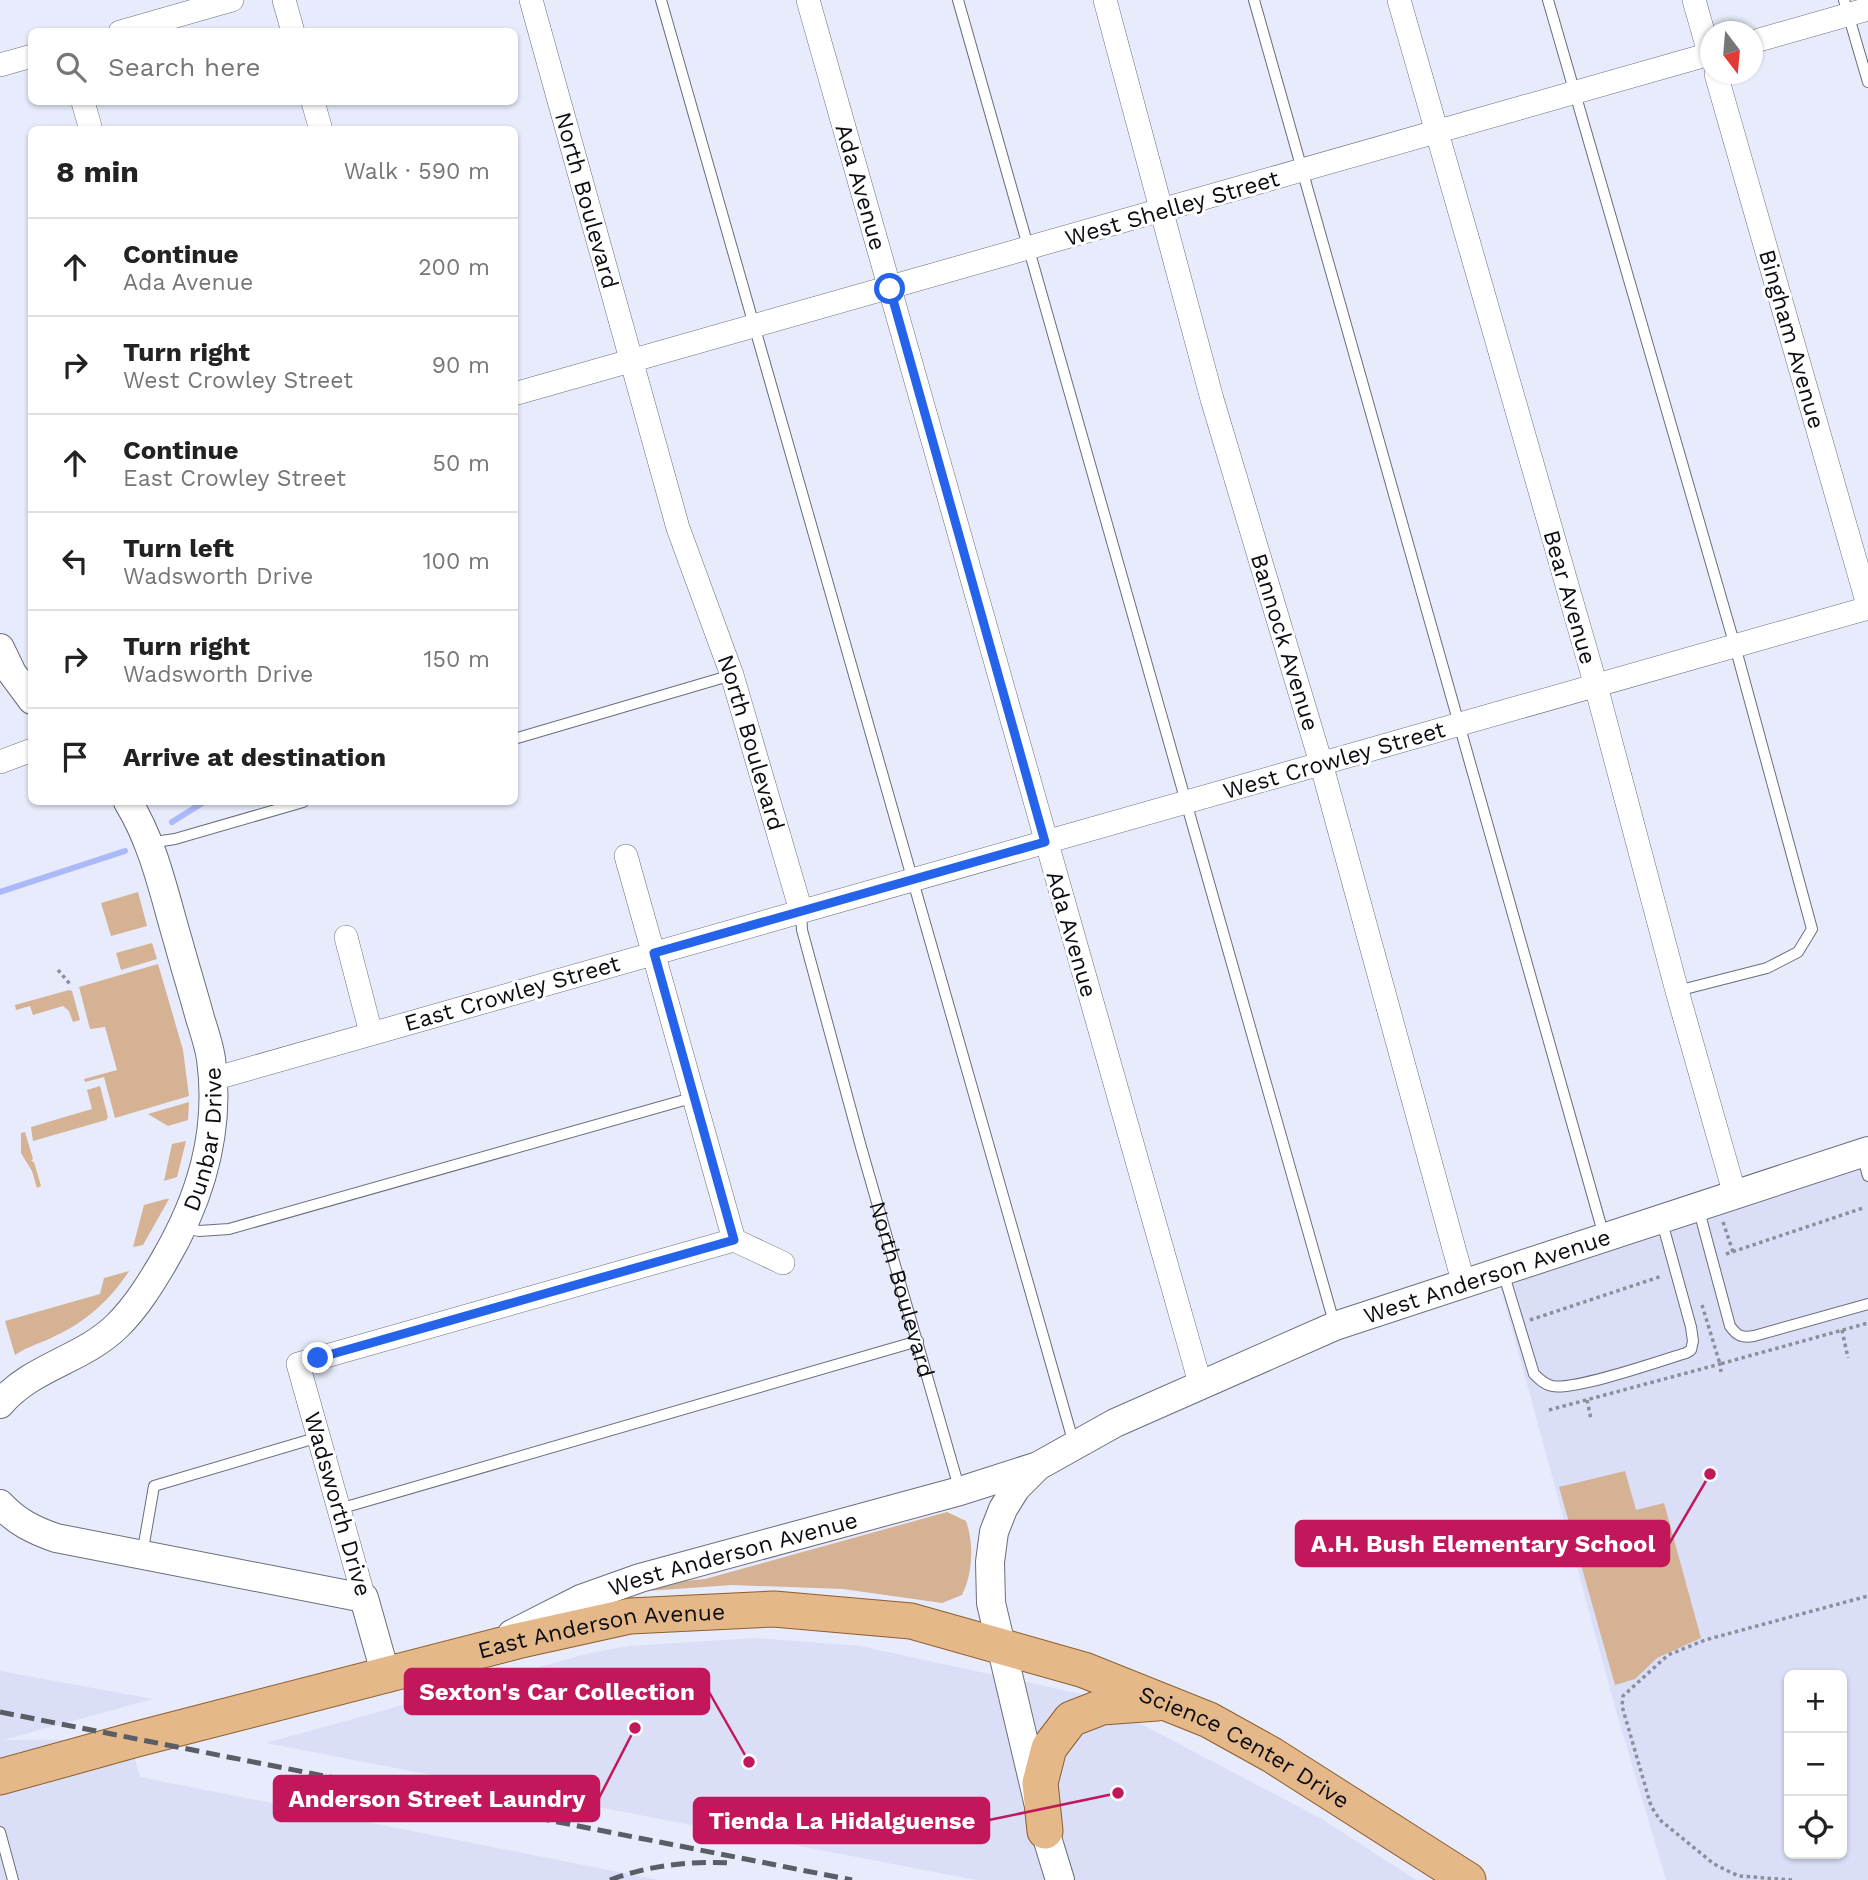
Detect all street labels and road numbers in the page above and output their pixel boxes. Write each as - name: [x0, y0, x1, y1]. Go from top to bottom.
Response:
- street label: North Boulevard: [549, 109, 624, 292]
- street label: Ada Avenue: [830, 121, 891, 253]
- street label: West Shelley Street: [1062, 165, 1283, 252]
- street label: Bingham Avenue: [1753, 246, 1830, 432]
- street label: Bear Avenue: [1537, 527, 1602, 667]
- street label: Bannock Avenue: [1245, 550, 1324, 734]
- street label: North Boulevard: [712, 651, 790, 834]
- street label: West Crowley Street: [1220, 716, 1449, 805]
- street label: Ada Avenue: [1041, 868, 1102, 1000]
- street label: East Crowley Street: [401, 950, 623, 1037]
- street label: Dunbar Drive: [178, 1066, 228, 1215]
- street label: North Boulevard: [863, 1198, 940, 1381]
- street label: West Anderson Avenue: [1360, 1224, 1614, 1330]
- street label: Wadsworth Drive: [298, 1409, 377, 1599]
- street label: West Anderson Avenue: [605, 1506, 861, 1602]
- street label: East Anderson Avenue: [475, 1598, 726, 1665]
- street label: Science Center Drive: [1135, 1680, 1354, 1815]

